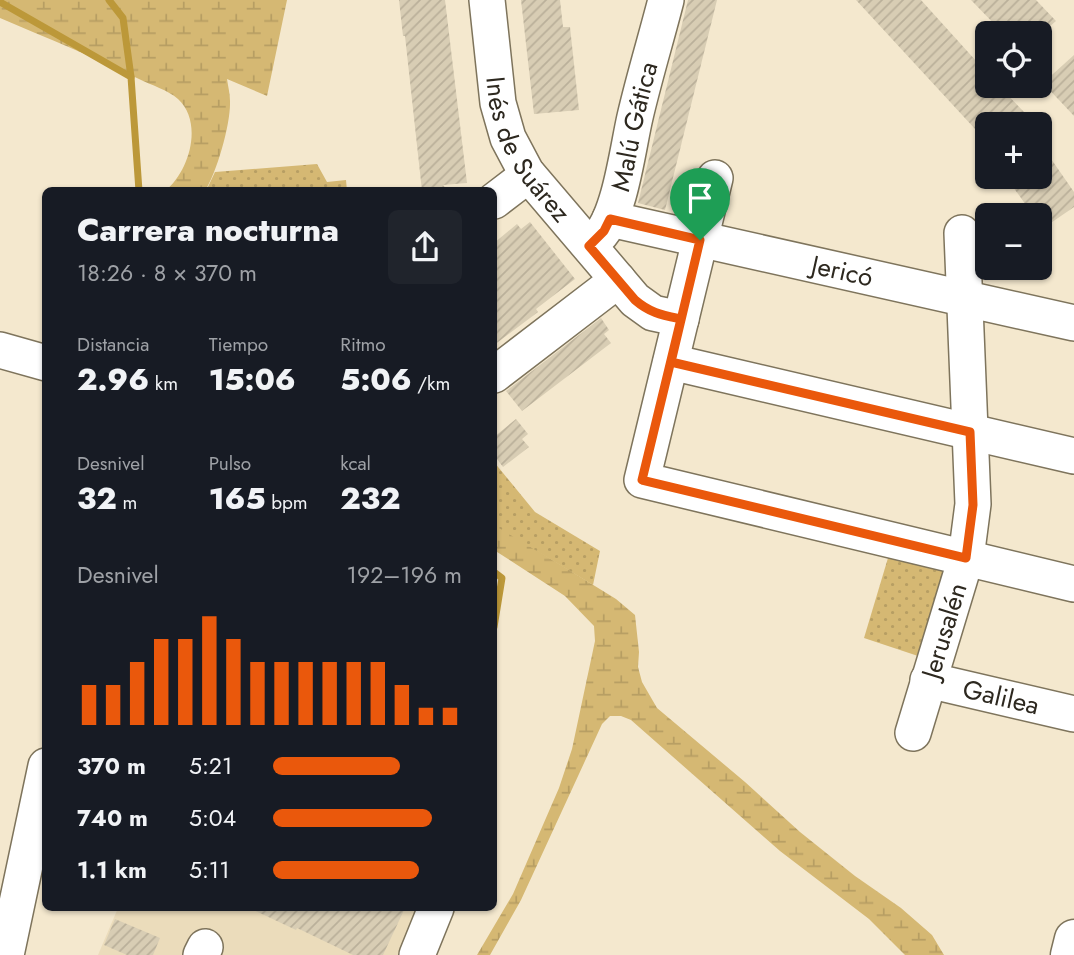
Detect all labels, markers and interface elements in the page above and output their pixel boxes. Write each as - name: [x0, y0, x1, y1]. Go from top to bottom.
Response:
- map controls: [975, 21, 1052, 280]
- button: locate: [975, 21, 1052, 98]
- street label: Malú Gática: [601, 57, 667, 195]
- street label: Inés de Suárez: [476, 75, 580, 230]
- button: +: [975, 112, 1052, 189]
- pin: [670, 168, 730, 240]
- icon: arrive: [681, 179, 719, 217]
- button: −: [975, 203, 1052, 280]
- text: Carrera nocturna: [77, 207, 339, 253]
- button: share: [388, 210, 462, 284]
- street label: Jericó: [805, 245, 877, 296]
- text: 18:26 · 8 × 370 m: [77, 256, 257, 290]
- text: Distancia: [77, 331, 149, 358]
- text: Tiempo: [209, 331, 268, 358]
- text: Ritmo: [340, 331, 386, 358]
- text: 2.96: [77, 358, 149, 401]
- text: 15:06: [209, 358, 296, 401]
- text: 5:06: [340, 358, 412, 401]
- text: km: [149, 370, 178, 397]
- text: /km: [412, 370, 450, 397]
- text: Desnivel: [77, 450, 145, 477]
- text: Pulso: [209, 450, 251, 477]
- text: kcal: [340, 450, 371, 477]
- text: 32: [77, 477, 117, 520]
- text: 165: [209, 477, 265, 520]
- text: 232: [340, 477, 401, 520]
- text: m: [117, 489, 137, 516]
- text: bpm: [265, 489, 308, 516]
- text: Desnivel: [77, 558, 159, 592]
- text: 192–196 m: [347, 558, 462, 592]
- street label: Jerusalén: [911, 578, 976, 686]
- street label: Galilea: [959, 670, 1043, 724]
- text: 370 m: [77, 749, 146, 783]
- text: 5:21: [189, 749, 232, 783]
- text: 740 m: [77, 801, 148, 835]
- text: 5:04: [189, 801, 236, 835]
- text: 1.1 km: [77, 853, 147, 887]
- text: 5:11: [189, 853, 230, 887]

